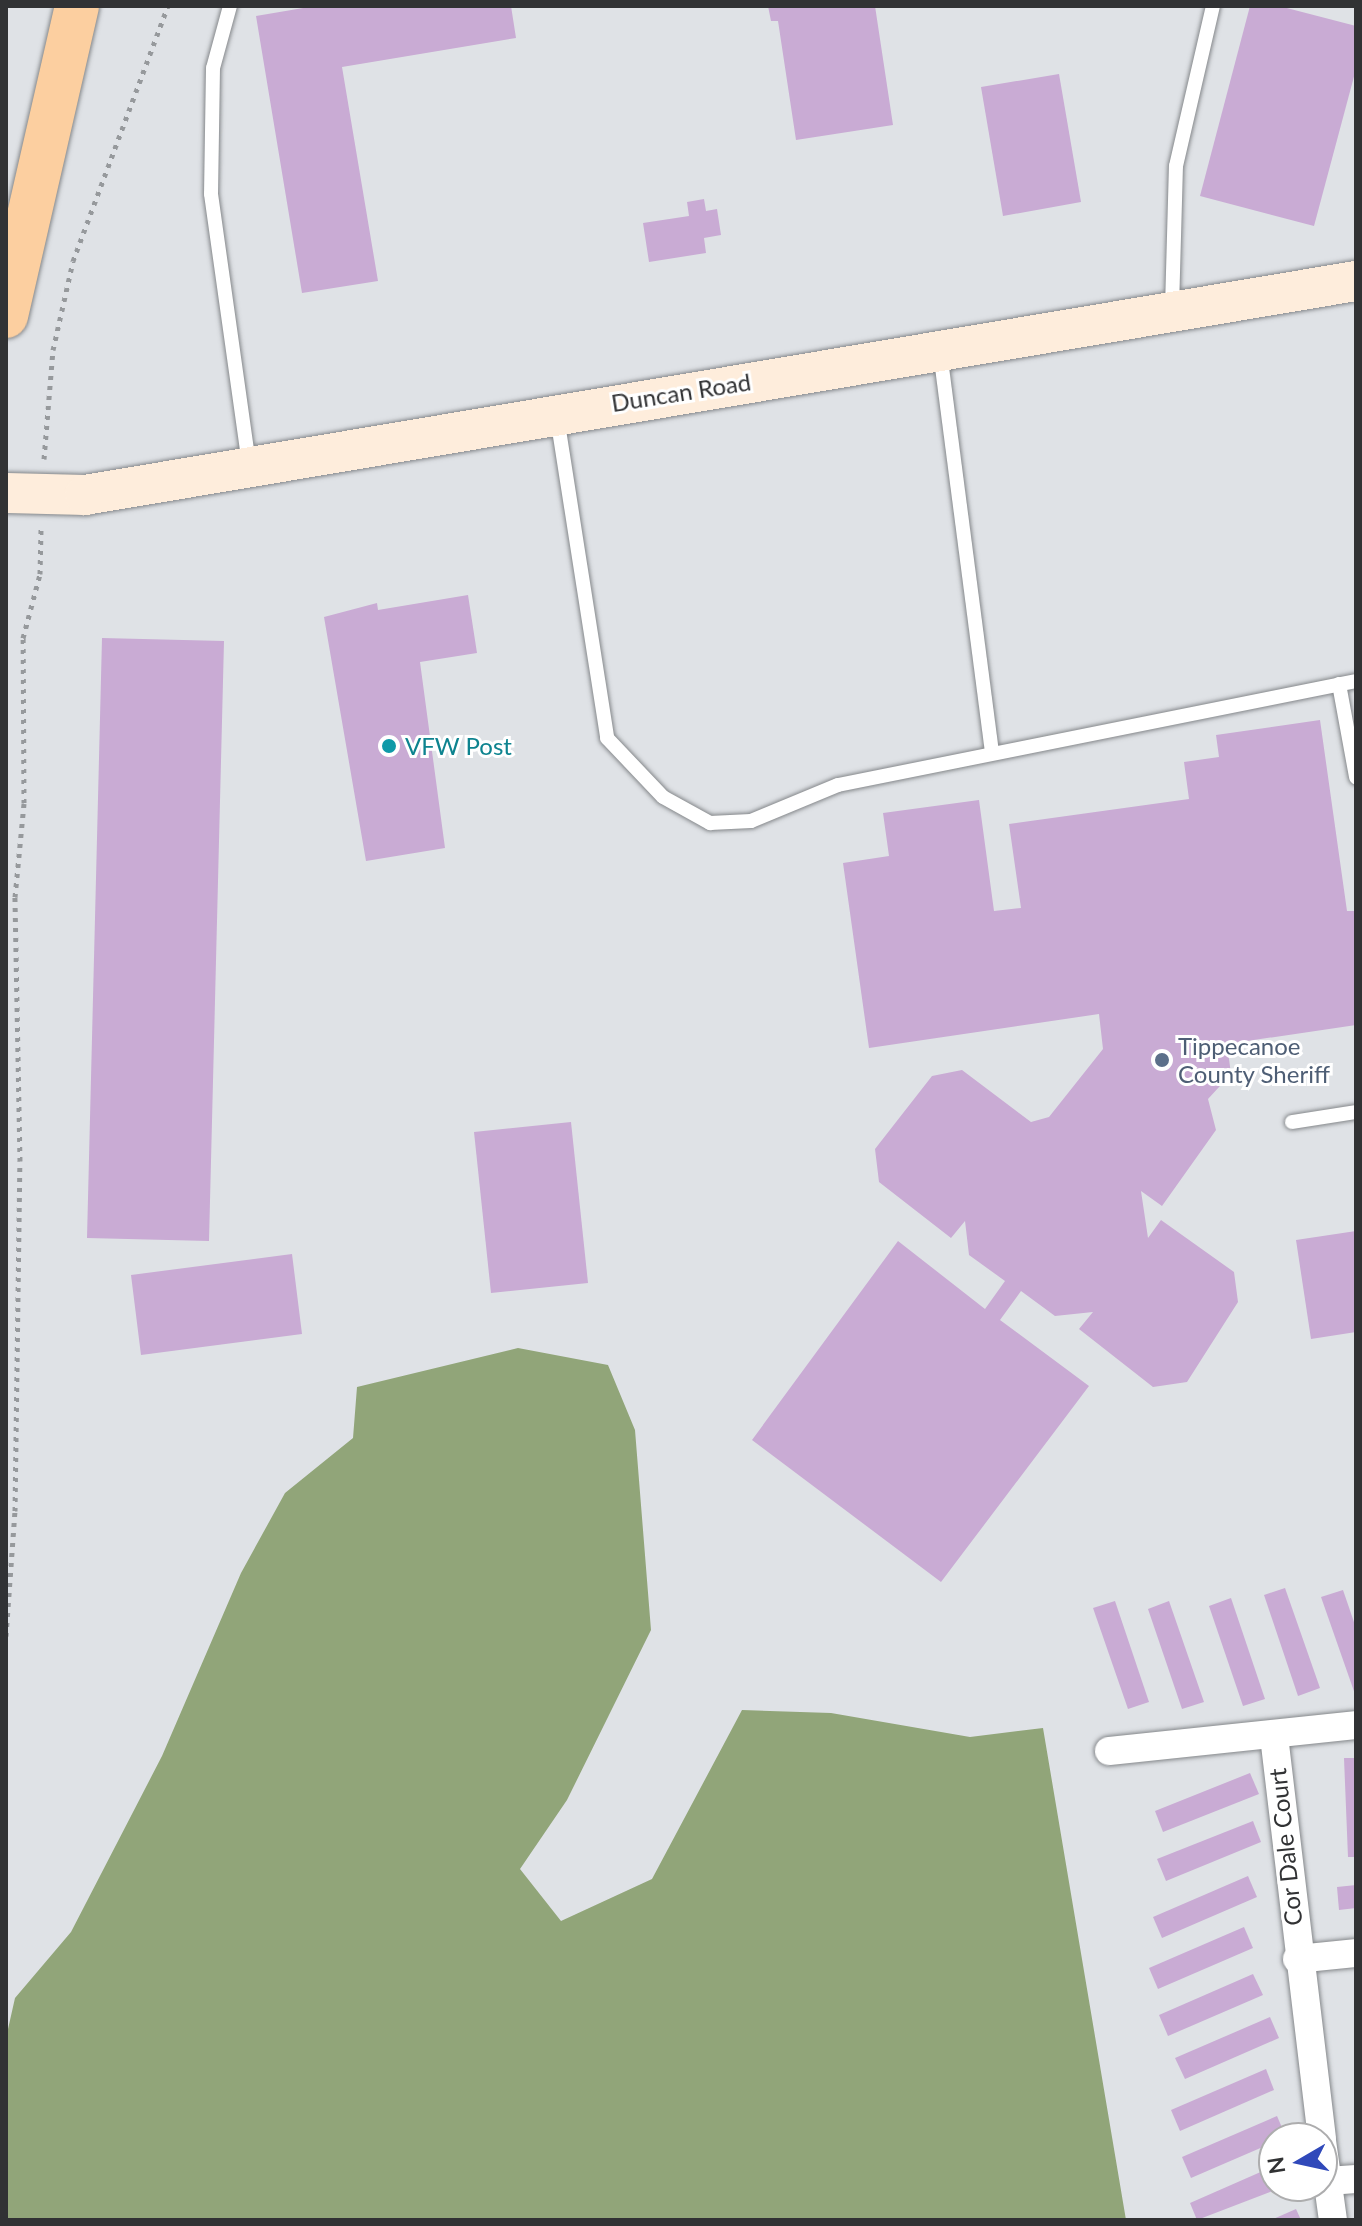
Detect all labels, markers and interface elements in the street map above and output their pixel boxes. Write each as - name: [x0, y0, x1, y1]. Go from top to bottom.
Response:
- street label: Duncan Road: [609, 367, 753, 417]
- place label: VFW Post: [405, 732, 512, 760]
- marker: VFW Post: [380, 737, 398, 755]
- place label: Tippecanoe County Sheriff: [1178, 1032, 1330, 1088]
- marker: Tippecanoe County Sheriff: [1153, 1051, 1171, 1069]
- street label: Cor Dale Court: [1262, 1767, 1308, 1927]
- north arrow: [1258, 2122, 1338, 2202]
- text: N: [1261, 2155, 1290, 2176]

